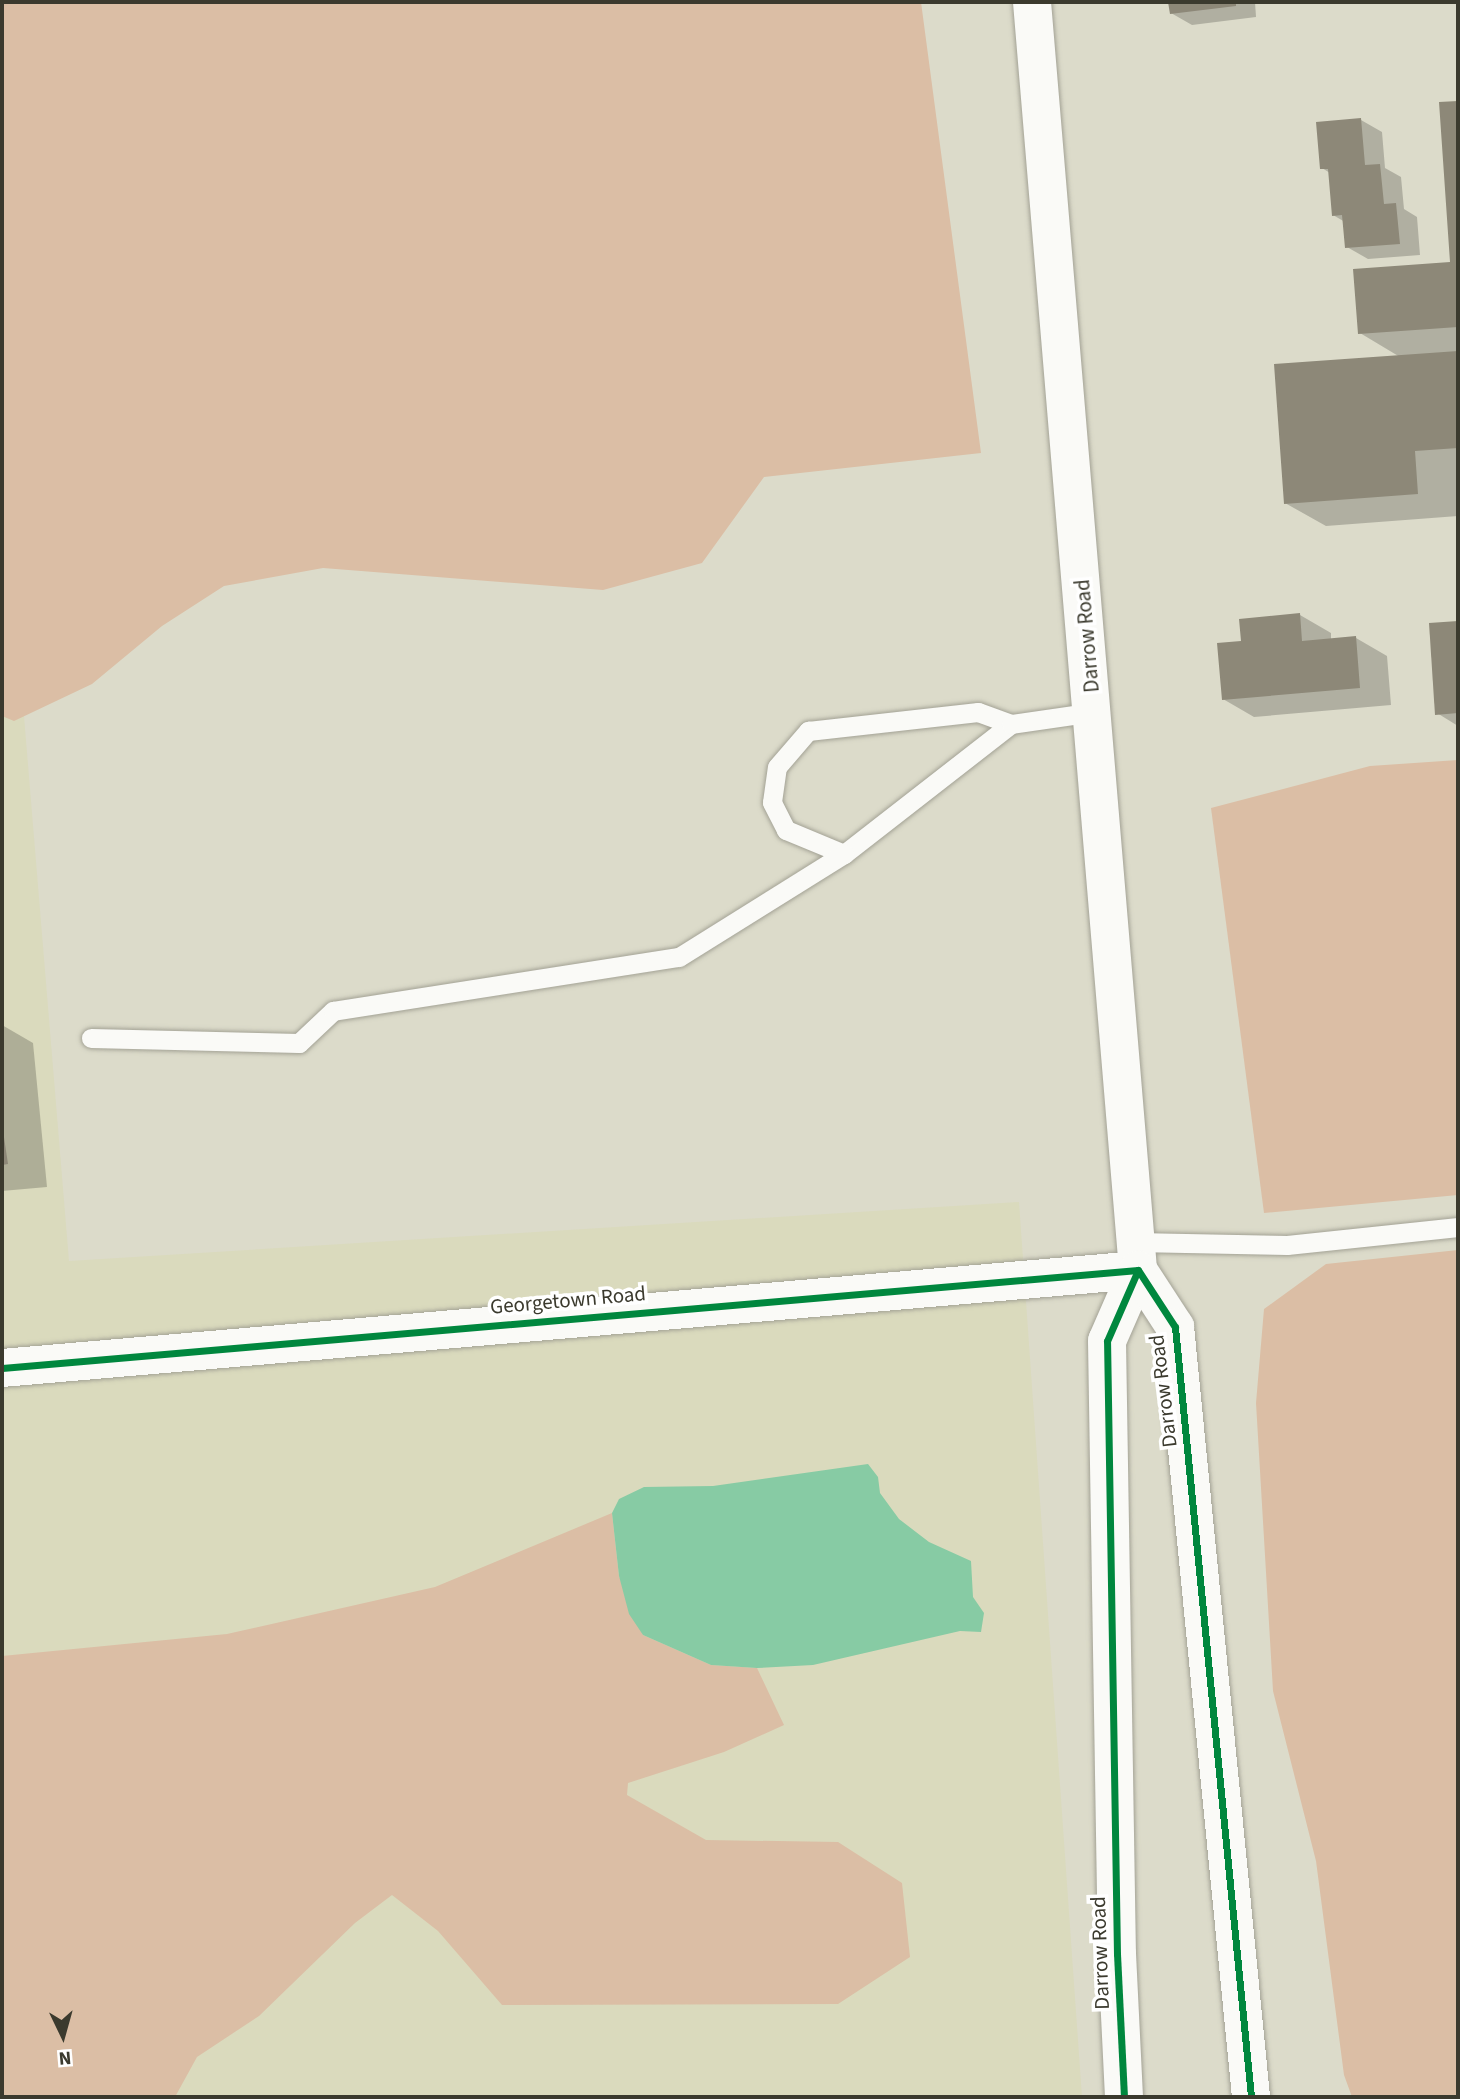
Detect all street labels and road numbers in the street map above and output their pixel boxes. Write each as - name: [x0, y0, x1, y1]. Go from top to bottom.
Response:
- street label: Darrow Road: [1070, 578, 1104, 694]
- street label: Georgetown Road: [489, 1281, 647, 1319]
- street label: Darrow Road: [1144, 1333, 1182, 1449]
- street label: Darrow Road: [1085, 1896, 1115, 2010]

